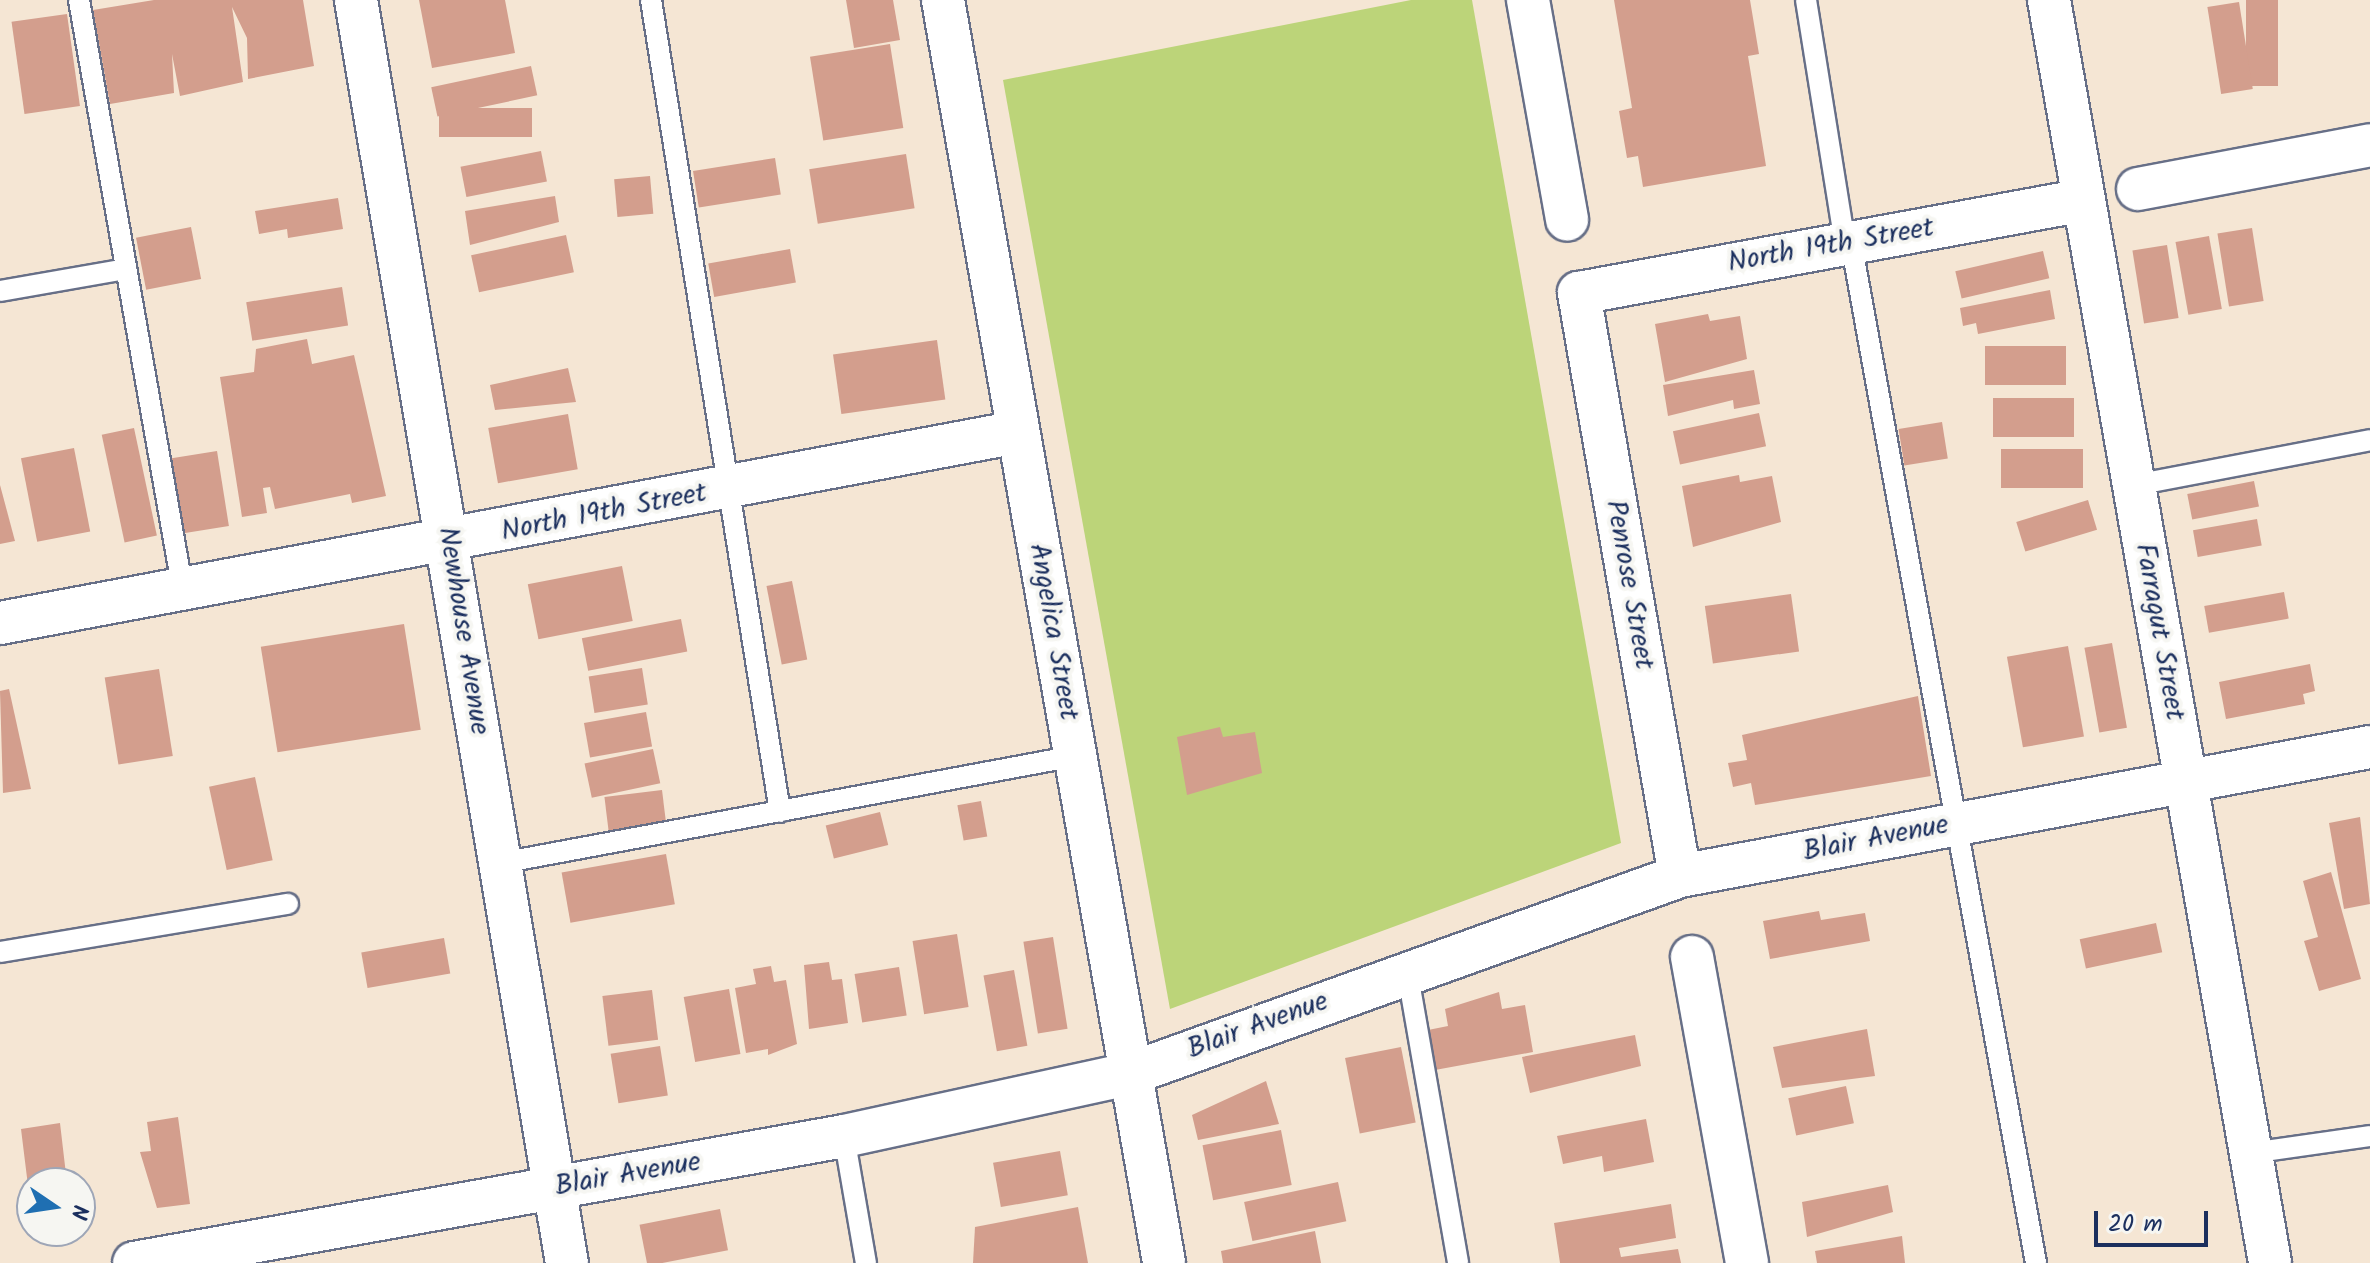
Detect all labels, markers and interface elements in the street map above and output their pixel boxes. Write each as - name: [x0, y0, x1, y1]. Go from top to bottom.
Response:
- street label: North 19th Street: [1725, 211, 1937, 281]
- street label: North 19th Street: [498, 477, 710, 549]
- street label: Penrose Street: [1598, 498, 1660, 672]
- street label: Newhouse Avenue: [430, 525, 496, 737]
- street label: Angelica Street: [1021, 541, 1085, 723]
- street label: Farragut Street: [2127, 541, 2191, 723]
- street label: Blair Avenue: [1800, 808, 1952, 870]
- street label: Blair Avenue: [1183, 985, 1333, 1067]
- street label: Blair Avenue: [552, 1146, 704, 1204]
- north arrow: [16, 1167, 96, 1247]
- scale bar: [2098, 1195, 2212, 1245]
- text: N: [59, 1201, 97, 1223]
- text: 20 m: [2108, 1205, 2163, 1244]

